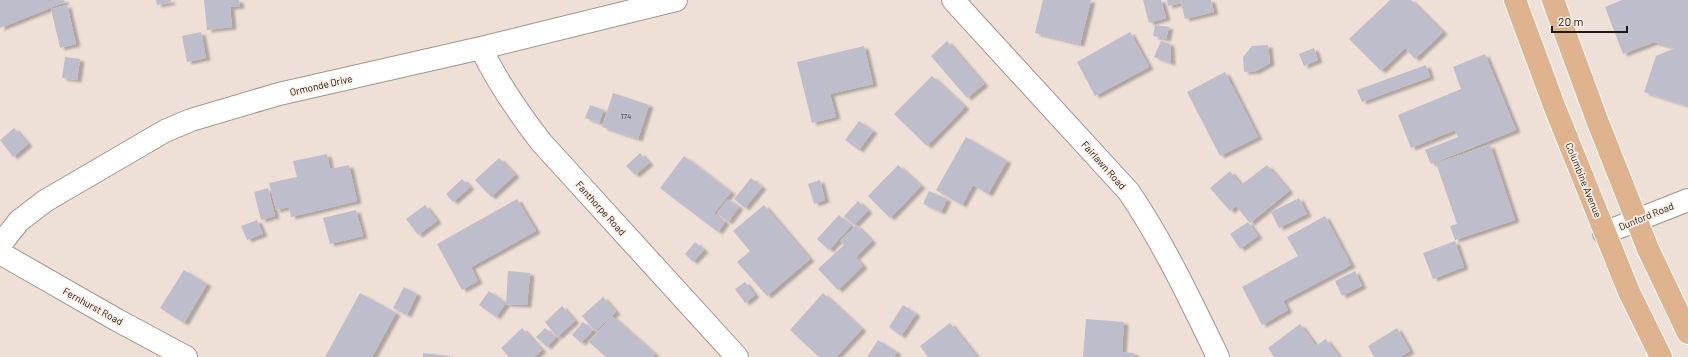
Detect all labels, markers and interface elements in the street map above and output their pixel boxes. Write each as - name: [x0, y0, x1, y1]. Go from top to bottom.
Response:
- scale bar: [1552, 8, 1627, 34]
- text: 20 m: [1558, 14, 1584, 28]
- street label: Ormonde Drive: [289, 72, 353, 98]
- house number: 174: [621, 111, 632, 121]
- street label: Fairlawn Road: [1079, 138, 1129, 192]
- street label: Columbine Avenue: [1563, 141, 1605, 219]
- street label: Fanthorpe Road: [574, 178, 628, 238]
- street label: Dunford Road: [1617, 199, 1675, 233]
- street label: Fernhurst Road: [61, 285, 125, 327]

